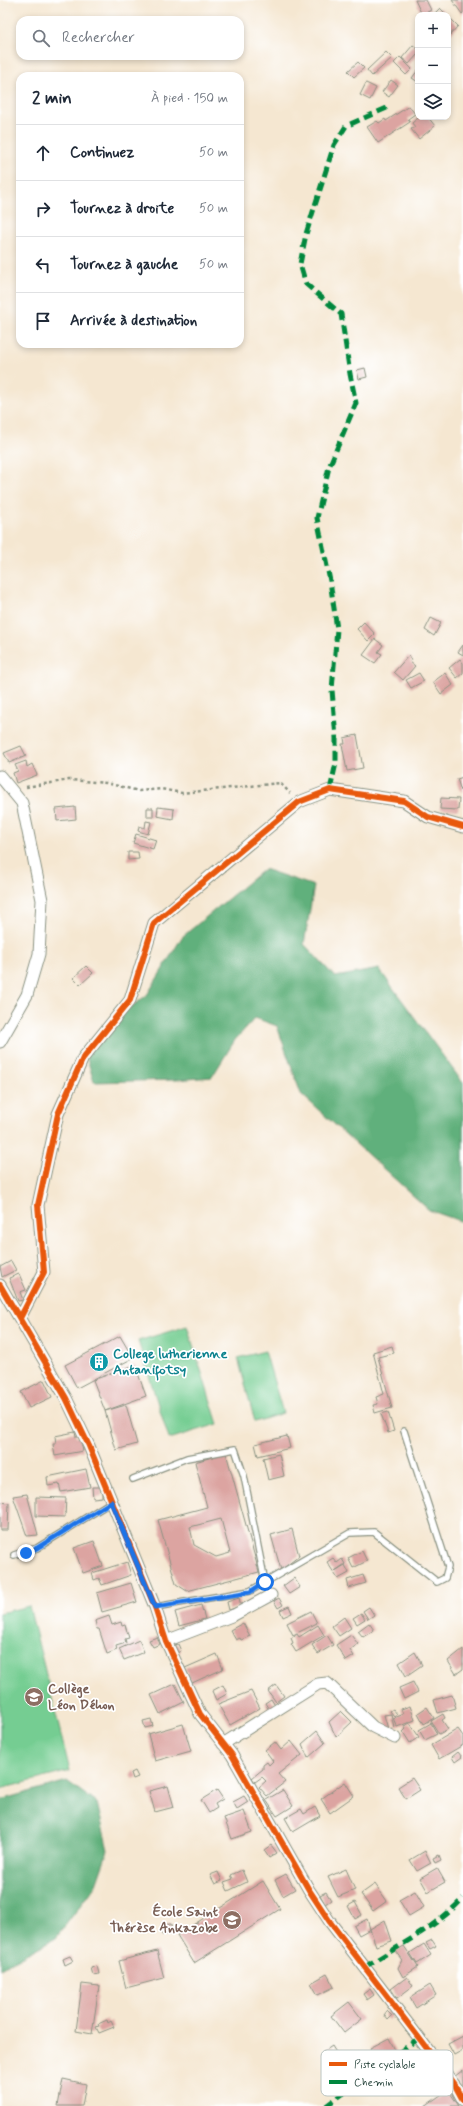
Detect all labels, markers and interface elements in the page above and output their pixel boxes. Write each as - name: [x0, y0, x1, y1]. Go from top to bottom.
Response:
- map controls: [415, 12, 451, 120]
- button: +: [415, 12, 451, 48]
- search box: [16, 16, 244, 60]
- icon: search: [30, 27, 52, 49]
- text: Rechercher: [62, 28, 135, 48]
- button: −: [415, 48, 451, 84]
- button: layers: [415, 84, 451, 120]
- text: 2 min: [32, 87, 72, 109]
- text: À pied · 150 m: [151, 90, 228, 107]
- icon: ahead: [32, 142, 54, 164]
- text: Continuez: [70, 143, 134, 163]
- text: 50 m: [199, 144, 228, 161]
- icon: right: [32, 198, 54, 220]
- text: Tournez à droite: [70, 199, 174, 219]
- text: 50 m: [199, 200, 228, 217]
- icon: left: [32, 254, 54, 276]
- text: Tournez à gauche: [70, 255, 178, 275]
- text: 50 m: [199, 256, 228, 273]
- icon: arrive: [32, 310, 54, 332]
- text: Arrivée à destination: [70, 311, 197, 331]
- place label: College lutherienne Antanifotsy: [113, 1345, 227, 1381]
- building icon: College lutherienne Antanifotsy: [88, 1351, 110, 1373]
- route end: [17, 1544, 35, 1562]
- route start: [256, 1573, 274, 1591]
- place label: Collège Léon Déhon: [48, 1680, 115, 1714]
- school or university icon: Collège Léon Déhon: [23, 1686, 45, 1708]
- place label: École Saint Thérèse Ankazobe: [110, 1903, 219, 1937]
- school or university icon: École Saint Thérèse Ankazobe: [221, 1909, 243, 1931]
- legend: [321, 2050, 453, 2096]
- text: Piste cyclable: [354, 2058, 415, 2072]
- text: Chemin: [354, 2076, 393, 2090]

